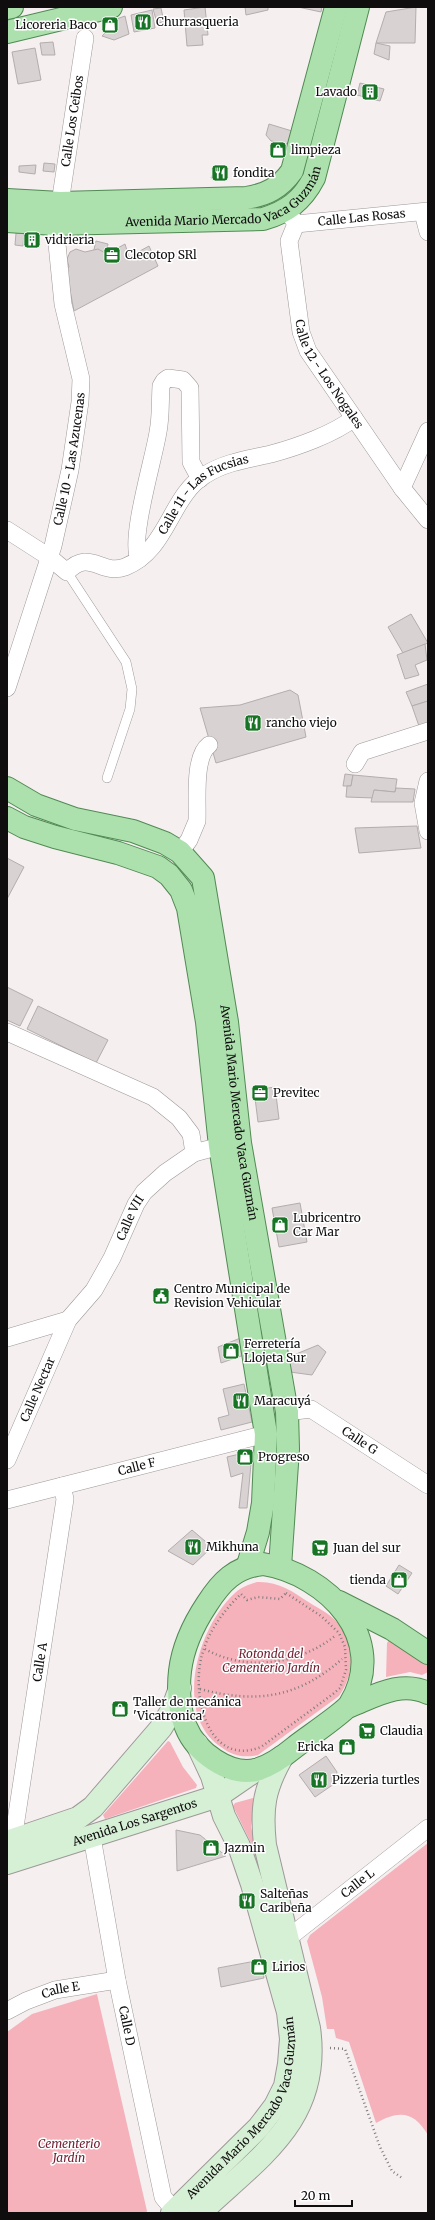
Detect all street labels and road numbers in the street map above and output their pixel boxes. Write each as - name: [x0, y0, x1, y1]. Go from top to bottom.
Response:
- street label: Calle Los Ceibos: [58, 74, 86, 168]
- street label: Avenida Mario Mercado Vaca Guzmán: [124, 164, 324, 229]
- street label: Calle Las Rosas: [317, 205, 406, 229]
- street label: Calle 12 - Los Nogales: [292, 318, 367, 431]
- street label: Calle 10 - Las Azucenas: [50, 392, 87, 527]
- street label: Calle 11 - Las Fucsias: [155, 451, 250, 537]
- street label: Avenida Mario Mercado Vaca Guzmán: [217, 1002, 261, 1222]
- street label: Calle VII: [113, 1192, 147, 1243]
- street label: Calle Nectar: [17, 1354, 58, 1424]
- street label: Calle G: [339, 1423, 381, 1457]
- street label: Calle F: [116, 1454, 158, 1478]
- street label: Calle A: [29, 1641, 50, 1683]
- street label: Avenida Los Sargentos: [69, 1795, 199, 1849]
- street label: Calle L: [338, 1865, 378, 1901]
- street label: Calle E: [39, 1978, 81, 2001]
- street label: Calle D: [116, 2005, 139, 2047]
- street label: Avenida Mario Mercado Vaca Guzmán: [182, 2016, 298, 2202]

